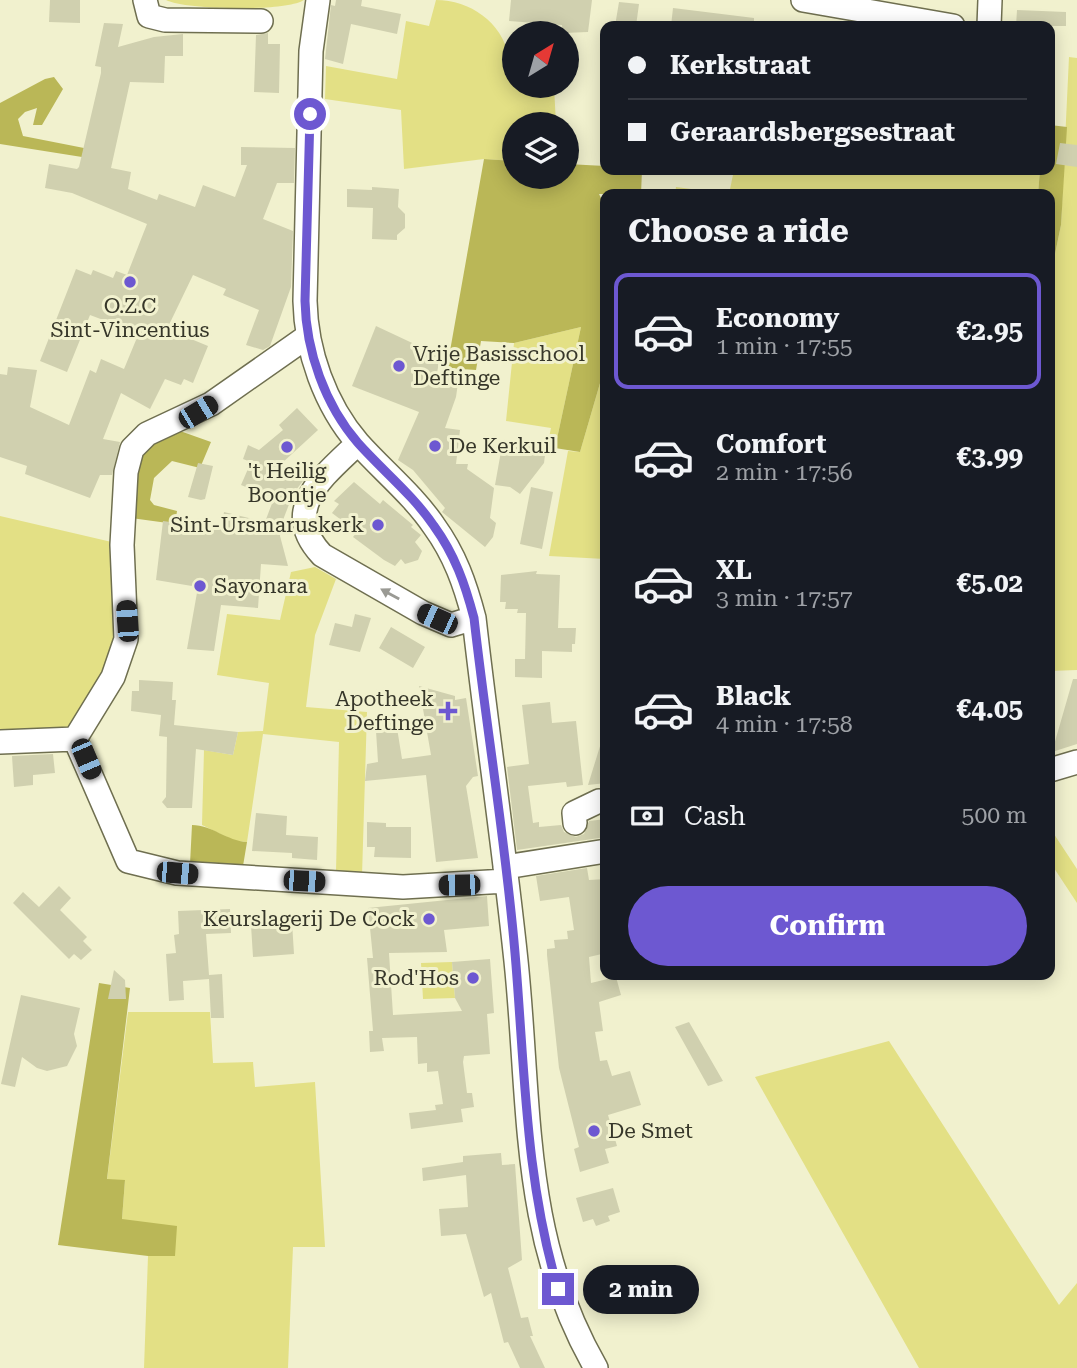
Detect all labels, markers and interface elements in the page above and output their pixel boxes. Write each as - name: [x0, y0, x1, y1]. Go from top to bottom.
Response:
- north arrow: [502, 21, 579, 98]
- map controls: [502, 21, 579, 189]
- text: Kerkstraat: [670, 50, 811, 80]
- route start: [294, 98, 326, 130]
- button: layers: [502, 112, 579, 189]
- text: Geraardsbergsestraat: [670, 117, 955, 147]
- text: Choose a ride: [628, 212, 849, 250]
- marker: O.Z.C Sint-Vincentius: [122, 274, 138, 290]
- place label: O.Z.C Sint-Vincentius: [51, 294, 209, 342]
- icon: car: [632, 300, 695, 363]
- text: Economy: [716, 303, 839, 333]
- text: €2.95: [957, 316, 1023, 346]
- text: 1 min · 17:55: [716, 333, 853, 360]
- place label: Vrije Basisschool Deftinge: [413, 342, 585, 390]
- marker: Vrije Basisschool Deftinge: [391, 358, 407, 374]
- car: [175, 392, 222, 432]
- icon: car: [632, 426, 695, 489]
- text: Comfort: [716, 429, 826, 459]
- place label: De Kerkuil: [449, 434, 557, 458]
- marker: De Kerkuil: [427, 438, 443, 454]
- marker: 't Heilig Boontje: [279, 439, 295, 455]
- text: €3.99: [957, 442, 1023, 472]
- place label: 't Heilig Boontje: [247, 459, 327, 507]
- text: 2 min · 17:56: [716, 459, 853, 486]
- place label: Sint-Ursmaruskerk: [170, 513, 364, 537]
- marker: Sint-Ursmaruskerk: [370, 517, 386, 533]
- icon: car: [632, 552, 695, 615]
- text: XL: [716, 555, 752, 585]
- text: €5.02: [957, 568, 1023, 598]
- place label: Sayonara: [214, 574, 308, 598]
- marker: Sayonara: [192, 578, 208, 594]
- text: 3 min · 17:57: [716, 585, 853, 612]
- one-way arrow: [380, 588, 399, 600]
- car: [116, 599, 139, 643]
- car: [414, 601, 461, 637]
- icon: car: [632, 678, 695, 741]
- text: Black: [716, 681, 791, 711]
- place label: Apotheek Deftinge: [335, 687, 434, 735]
- text: €4.05: [957, 694, 1023, 724]
- marker: Apotheek Deftinge: [440, 703, 456, 719]
- text: 4 min · 17:58: [716, 711, 853, 738]
- car: [69, 736, 104, 782]
- icon: cash: [628, 797, 666, 835]
- text: Cash: [684, 801, 746, 831]
- text: 500 m: [962, 802, 1027, 829]
- car: [156, 861, 199, 885]
- car: [283, 869, 326, 893]
- car: [438, 874, 481, 896]
- button: Confirm: [628, 886, 1027, 966]
- place label: Keurslagerij De Cock: [203, 907, 415, 931]
- marker: Keurslagerij De Cock: [421, 911, 437, 927]
- place label: Rod'Hos: [374, 966, 459, 990]
- marker: Rod'Hos: [465, 970, 481, 986]
- place label: De Smet: [608, 1119, 693, 1143]
- marker: De Smet: [586, 1123, 602, 1139]
- callout: 2 min: [582, 1264, 698, 1314]
- route end: [542, 1273, 574, 1305]
- text: 2 min: [609, 1276, 673, 1303]

